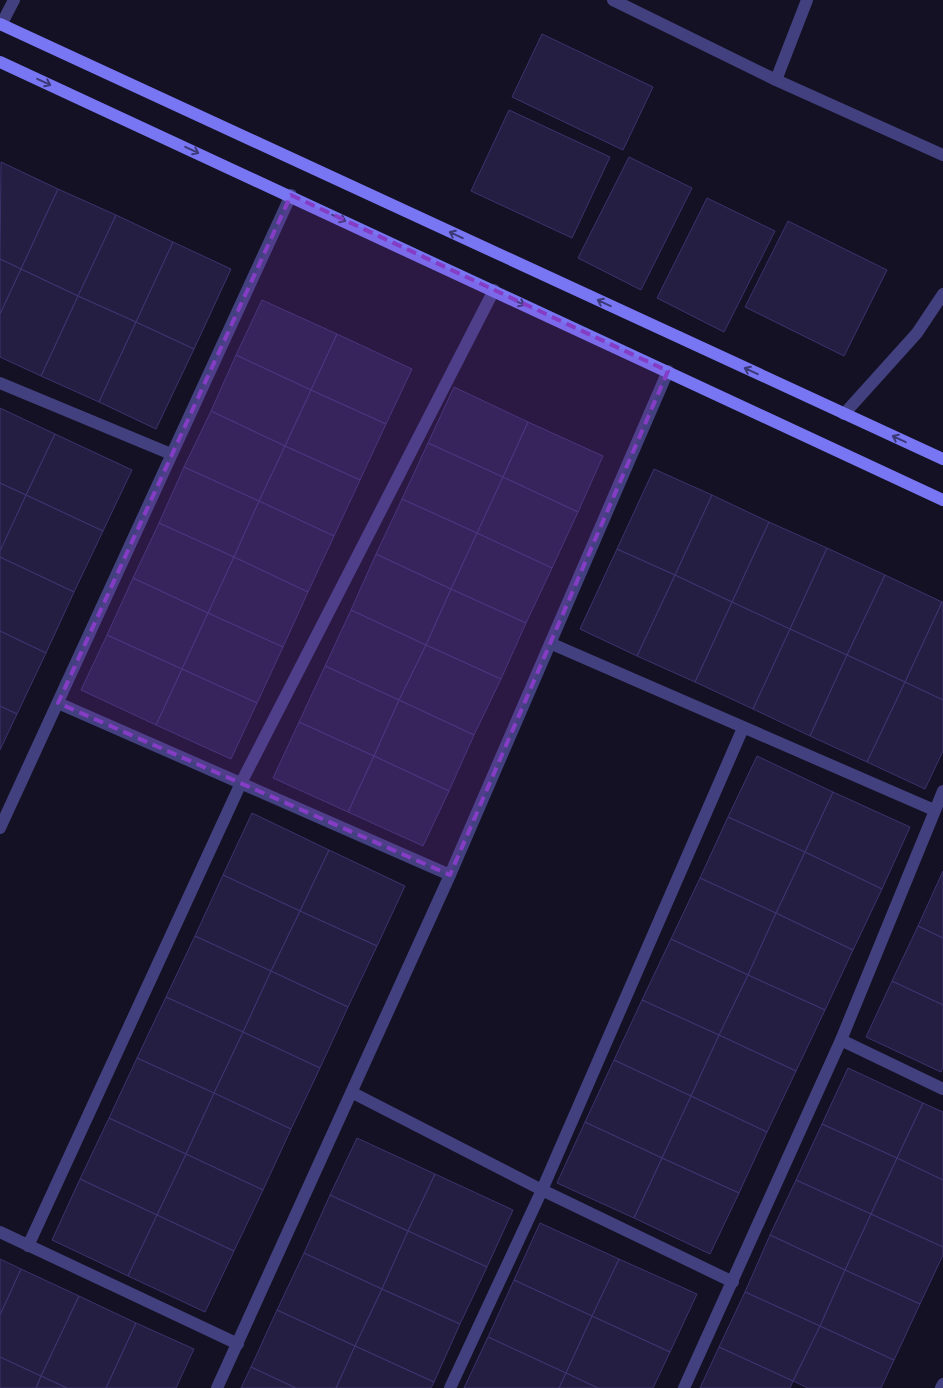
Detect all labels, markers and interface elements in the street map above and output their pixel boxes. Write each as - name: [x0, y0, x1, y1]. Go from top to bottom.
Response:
- one-way arrow: [36, 78, 51, 88]
- one-way arrow: [184, 146, 199, 155]
- one-way arrow: [332, 214, 347, 224]
- one-way arrow: [449, 229, 464, 239]
- one-way arrow: [597, 297, 612, 307]
- one-way arrow: [510, 298, 525, 307]
- one-way arrow: [744, 366, 759, 375]
- one-way arrow: [892, 434, 907, 443]

